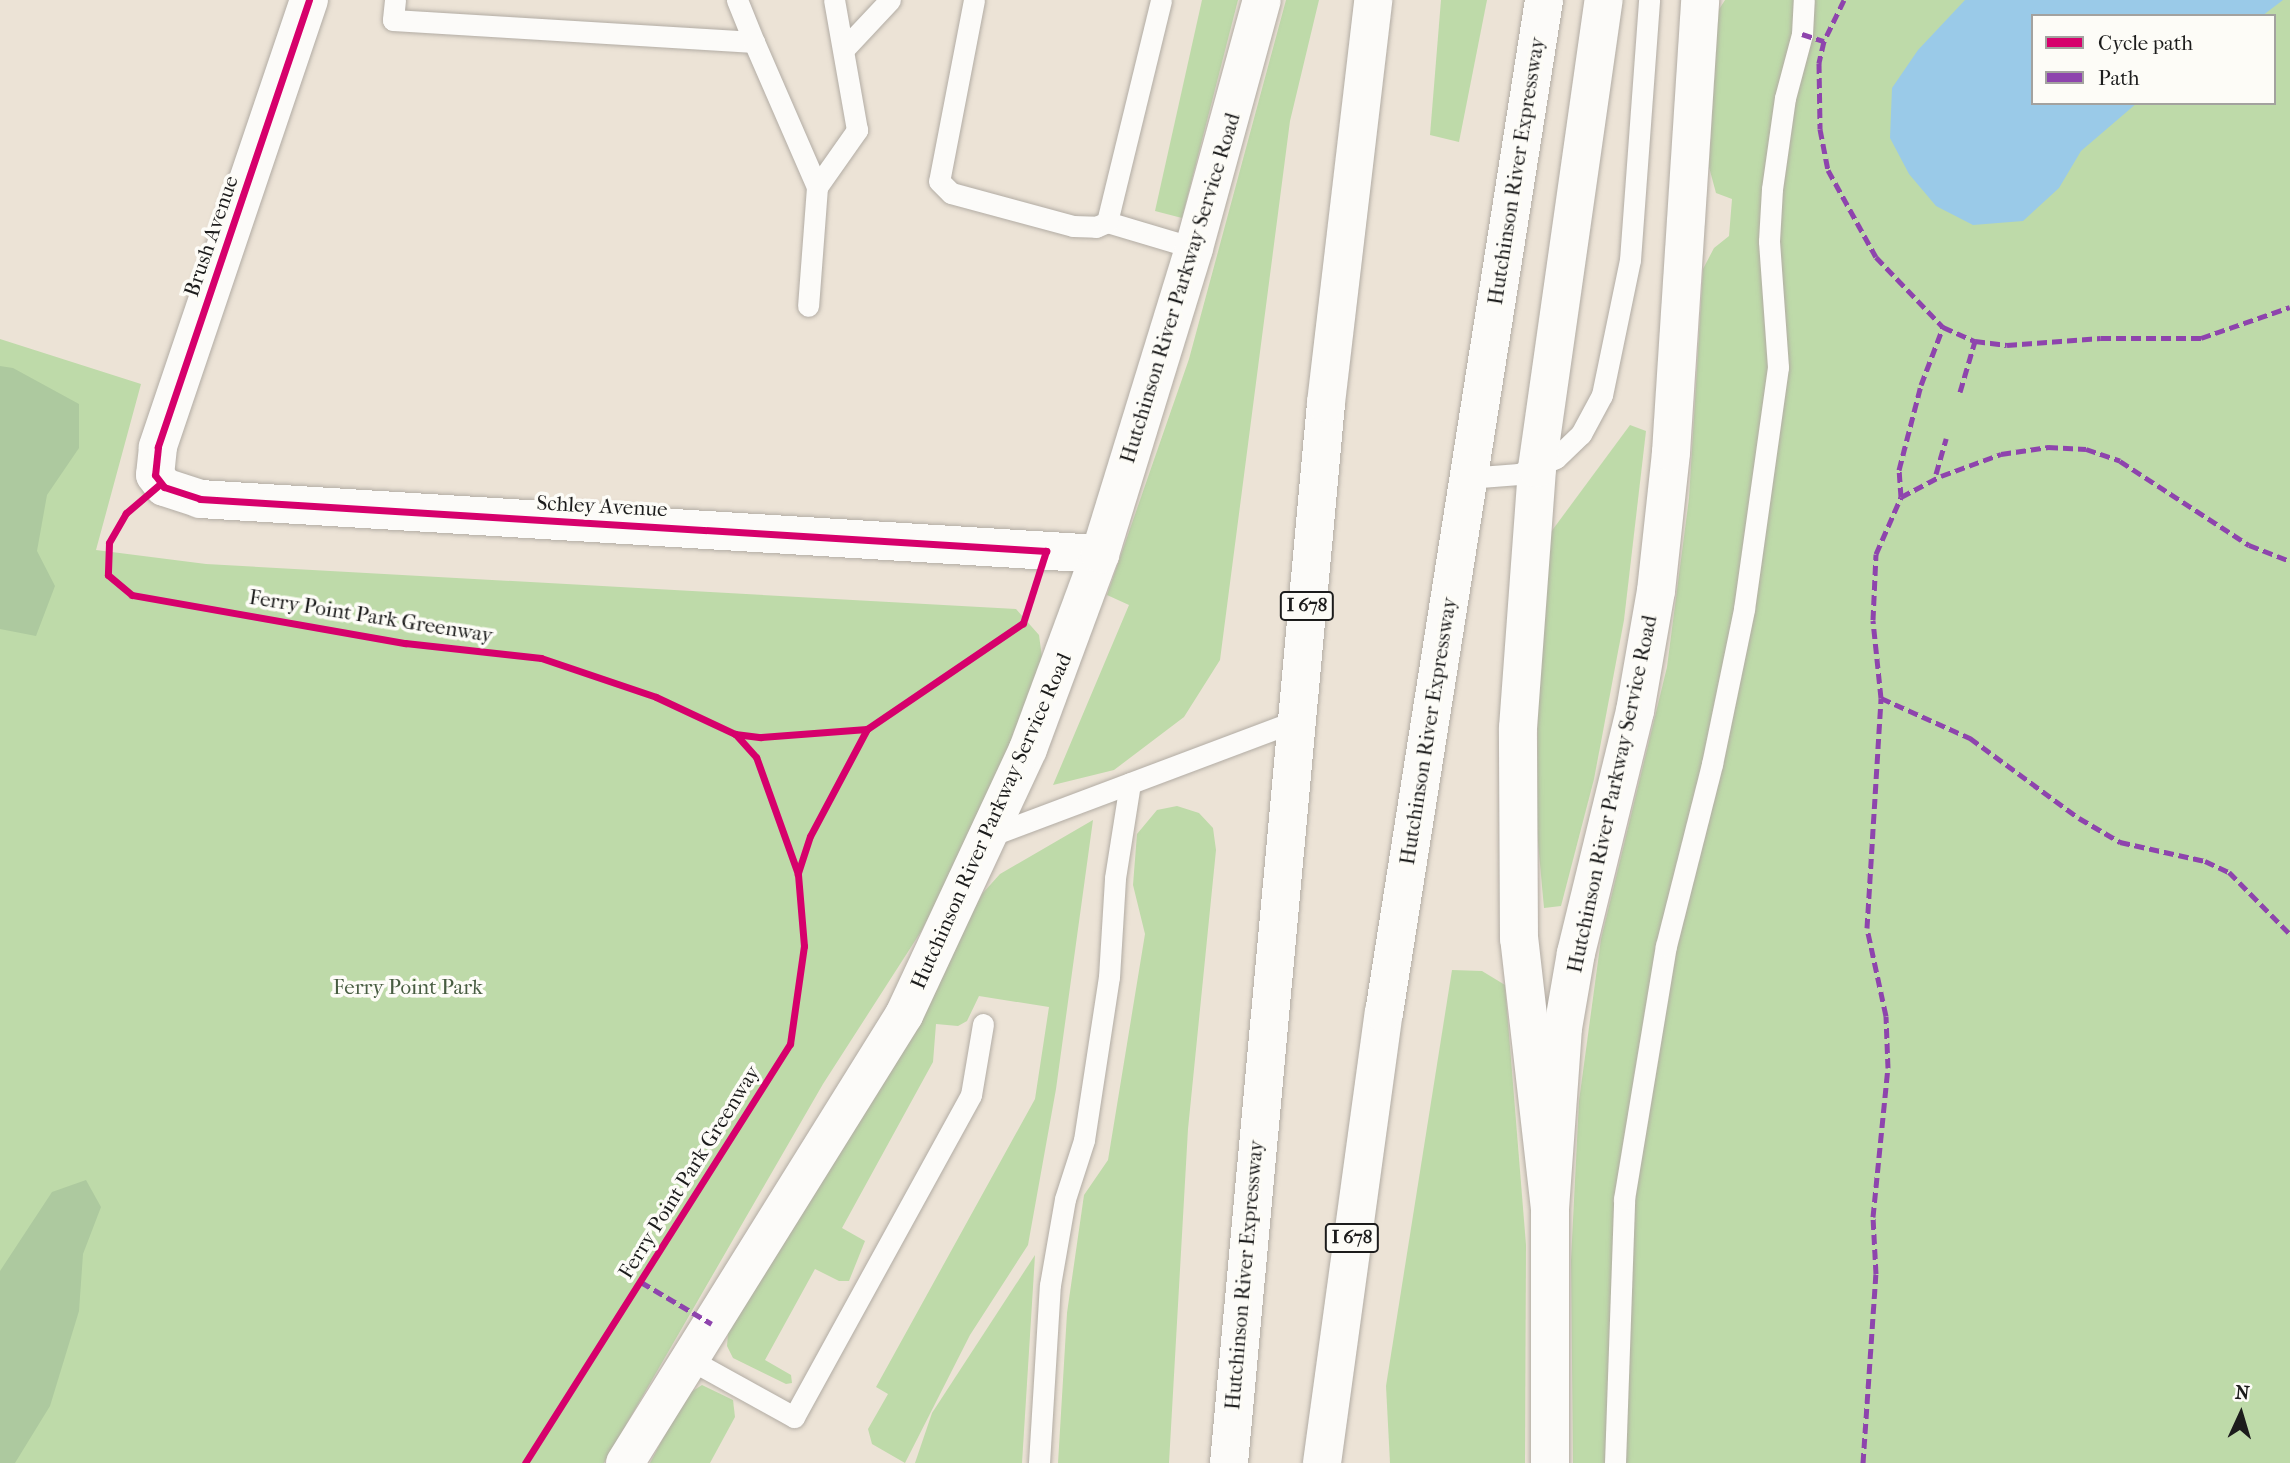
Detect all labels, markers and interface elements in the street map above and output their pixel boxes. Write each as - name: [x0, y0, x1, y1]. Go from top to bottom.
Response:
- legend: [2031, 14, 2276, 105]
- text: Cycle path: [2098, 31, 2193, 55]
- street label: Hutchinson River Expressway: [1482, 35, 1550, 307]
- text: Path: [2098, 66, 2139, 90]
- street label: Hutchinson River Parkway Service Road: [1115, 110, 1245, 466]
- street label: Brush Avenue: [179, 172, 243, 300]
- street label: Schley Avenue: [536, 490, 668, 522]
- street label: Ferry Point Park Greenway: [247, 584, 495, 648]
- road number: I 678: [1279, 590, 1335, 622]
- street label: Hutchinson River Expressway: [1394, 595, 1462, 867]
- street label: Hutchinson River Parkway Service Road: [1562, 613, 1662, 975]
- street label: Hutchinson River Parkway Service Road: [905, 649, 1077, 993]
- park label: Ferry Point Park: [333, 974, 483, 1000]
- street label: Ferry Point Park Greenway: [613, 1061, 765, 1283]
- street label: Hutchinson River Expressway: [1220, 1139, 1268, 1411]
- road number: I 678: [1324, 1222, 1380, 1254]
- north arrow: [2206, 1379, 2276, 1449]
- text: N: [2234, 1382, 2250, 1405]

